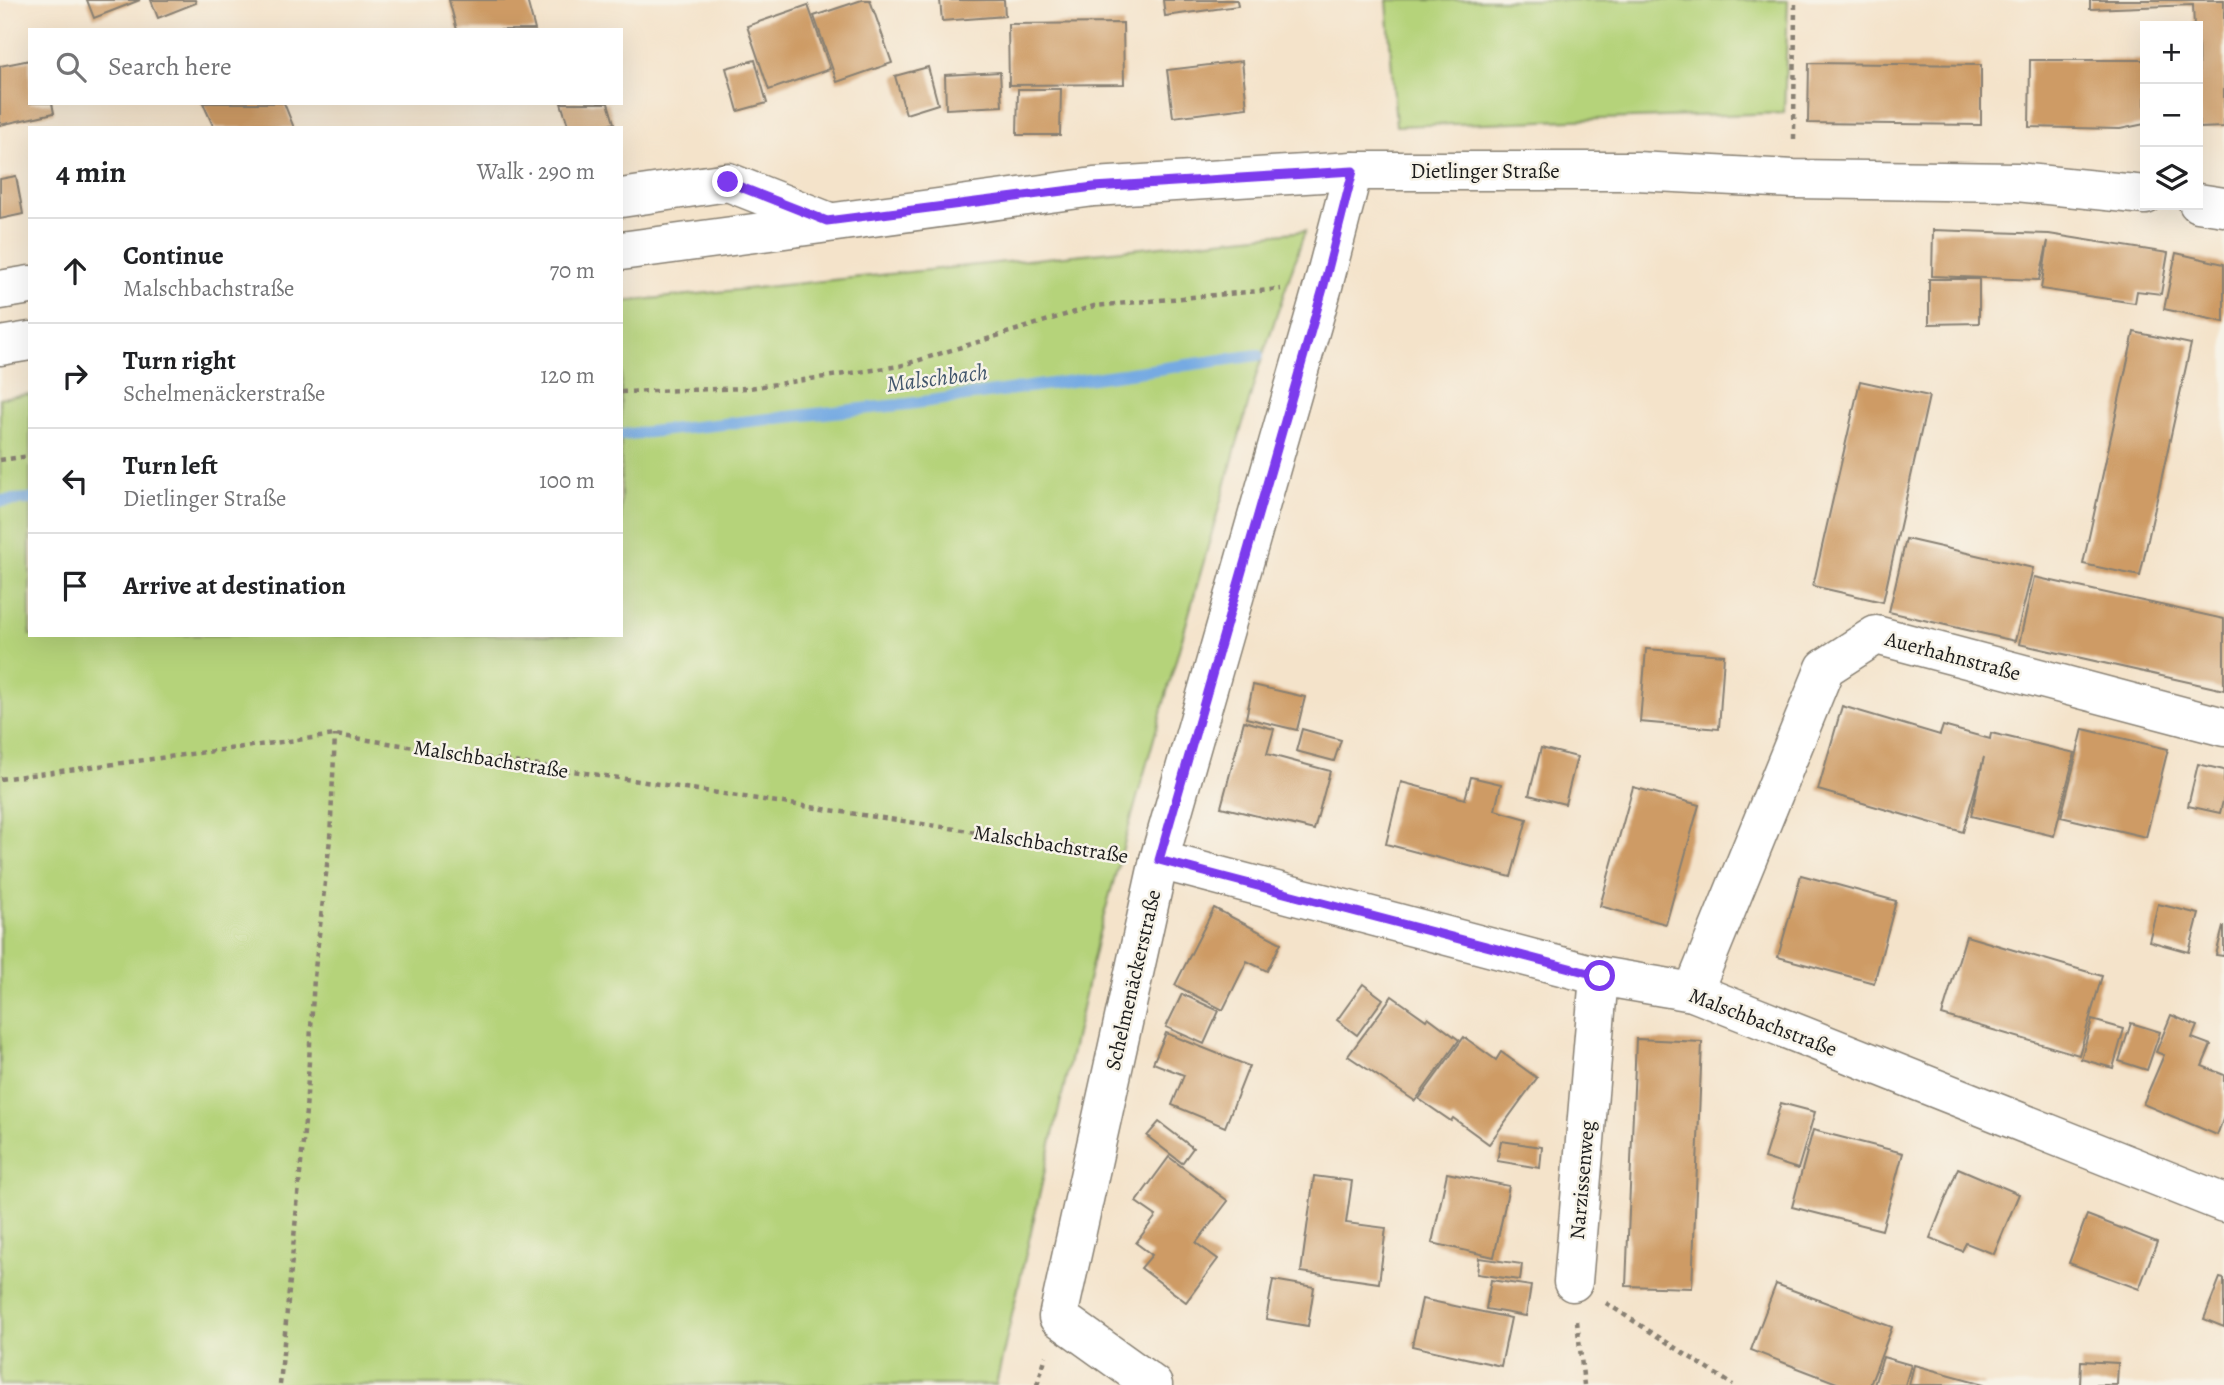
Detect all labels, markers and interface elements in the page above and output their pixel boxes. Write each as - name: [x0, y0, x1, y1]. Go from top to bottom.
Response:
- map controls: [2140, 21, 2203, 210]
- button: +: [2140, 21, 2203, 84]
- search box: [28, 28, 623, 105]
- icon: search: [52, 48, 90, 86]
- text: Search here: [108, 49, 232, 84]
- button: −: [2140, 84, 2203, 147]
- button: layers: [2140, 147, 2203, 210]
- text: 4 min: [56, 152, 126, 192]
- text: Walk · 290 m: [477, 156, 595, 187]
- street label: Dietlinger Straße: [1410, 157, 1560, 185]
- route end: [712, 166, 743, 197]
- text: Continue: [123, 238, 224, 273]
- icon: ahead: [56, 252, 94, 290]
- text: 70 m: [549, 255, 595, 286]
- text: Malschbachstraße: [123, 273, 294, 304]
- text: Turn right: [123, 343, 236, 378]
- water label: Malschbach: [885, 356, 989, 400]
- icon: right: [56, 357, 94, 395]
- text: 120 m: [540, 360, 595, 391]
- text: Schelmenäckerstraße: [123, 378, 325, 409]
- text: Turn left: [123, 448, 218, 483]
- icon: left: [56, 462, 94, 500]
- text: 100 m: [539, 465, 595, 496]
- text: Dietlinger Straße: [123, 483, 286, 514]
- icon: arrive: [56, 567, 94, 605]
- text: Arrive at destination: [123, 568, 346, 603]
- street label: Auerhahnstraße: [1881, 624, 2024, 688]
- street label: Malschbachstraße: [412, 733, 570, 785]
- street label: Malschbachstraße: [972, 818, 1130, 870]
- street label: Schelmenäckerstraße: [1099, 887, 1167, 1073]
- route start: [1584, 960, 1615, 991]
- street label: Malschbachstraße: [1685, 981, 1841, 1063]
- street label: Narzissenweg: [1563, 1119, 1601, 1241]

